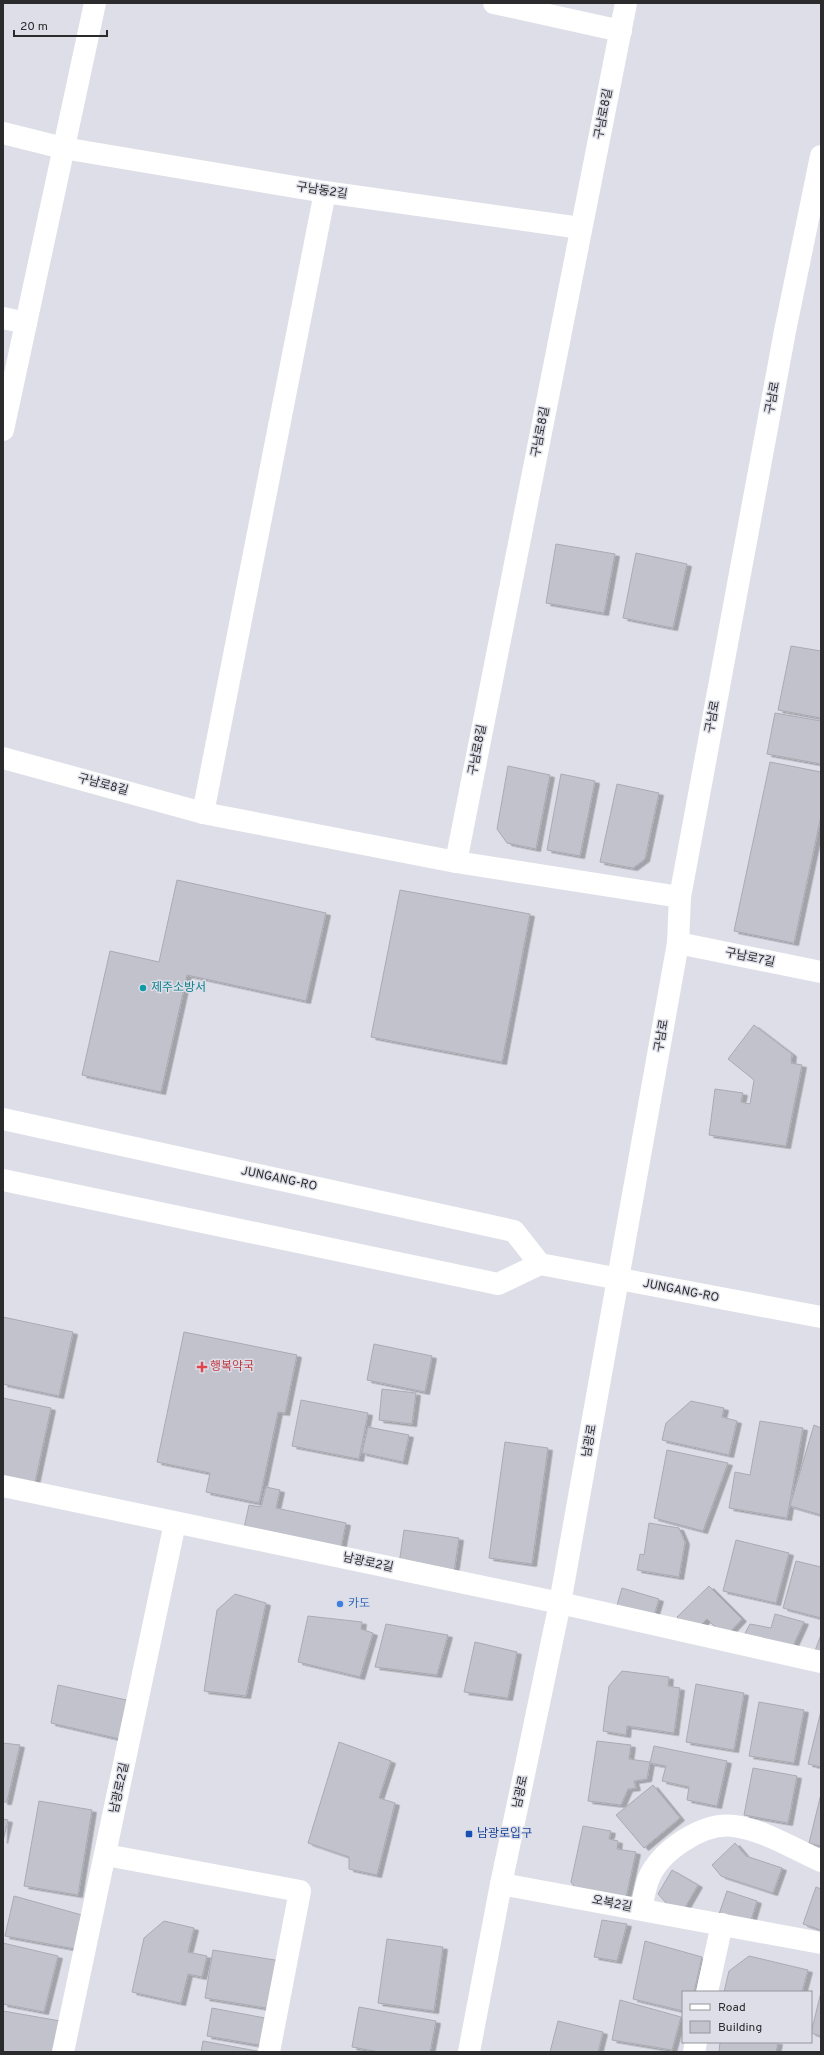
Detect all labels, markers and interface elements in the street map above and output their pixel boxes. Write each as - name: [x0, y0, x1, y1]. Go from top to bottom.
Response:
- scale bar: [14, 12, 107, 38]
- text: 20 m: [20, 19, 48, 35]
- street label: 구남로8길: [591, 87, 617, 141]
- street label: 구남동2길: [295, 179, 349, 203]
- street label: 구남로: [762, 380, 784, 416]
- street label: 구남로8길: [528, 405, 554, 459]
- street label: 구남로: [702, 699, 724, 735]
- street label: 구남로8길: [465, 723, 491, 777]
- street label: 구남로8길: [76, 771, 130, 799]
- street label: 구남로7길: [724, 945, 776, 971]
- place label: 제주소방서: [151, 980, 206, 996]
- marker: 제주소방서: [138, 983, 148, 993]
- street label: 구남로: [651, 1018, 673, 1054]
- street label: JUNGANG-RO: [239, 1163, 319, 1195]
- street label: JUNGANG-RO: [641, 1276, 721, 1306]
- place label: 행복약국: [210, 1359, 254, 1375]
- marker: 행복약국: [197, 1362, 207, 1372]
- street label: 남광로: [579, 1423, 601, 1459]
- street label: 남광로2길: [341, 1550, 395, 1576]
- place label: 카도: [348, 1596, 370, 1612]
- marker: 카도: [335, 1599, 345, 1609]
- street label: 남광로2길: [107, 1761, 133, 1815]
- street label: 남광로: [510, 1774, 532, 1810]
- place label: 남광로입구: [477, 1826, 532, 1842]
- marker: 남광로입구: [464, 1829, 474, 1839]
- street label: 오복2길: [591, 1892, 633, 1916]
- legend: [682, 1991, 812, 2043]
- text: Road: [718, 2000, 746, 2016]
- text: Building: [718, 2020, 762, 2036]

